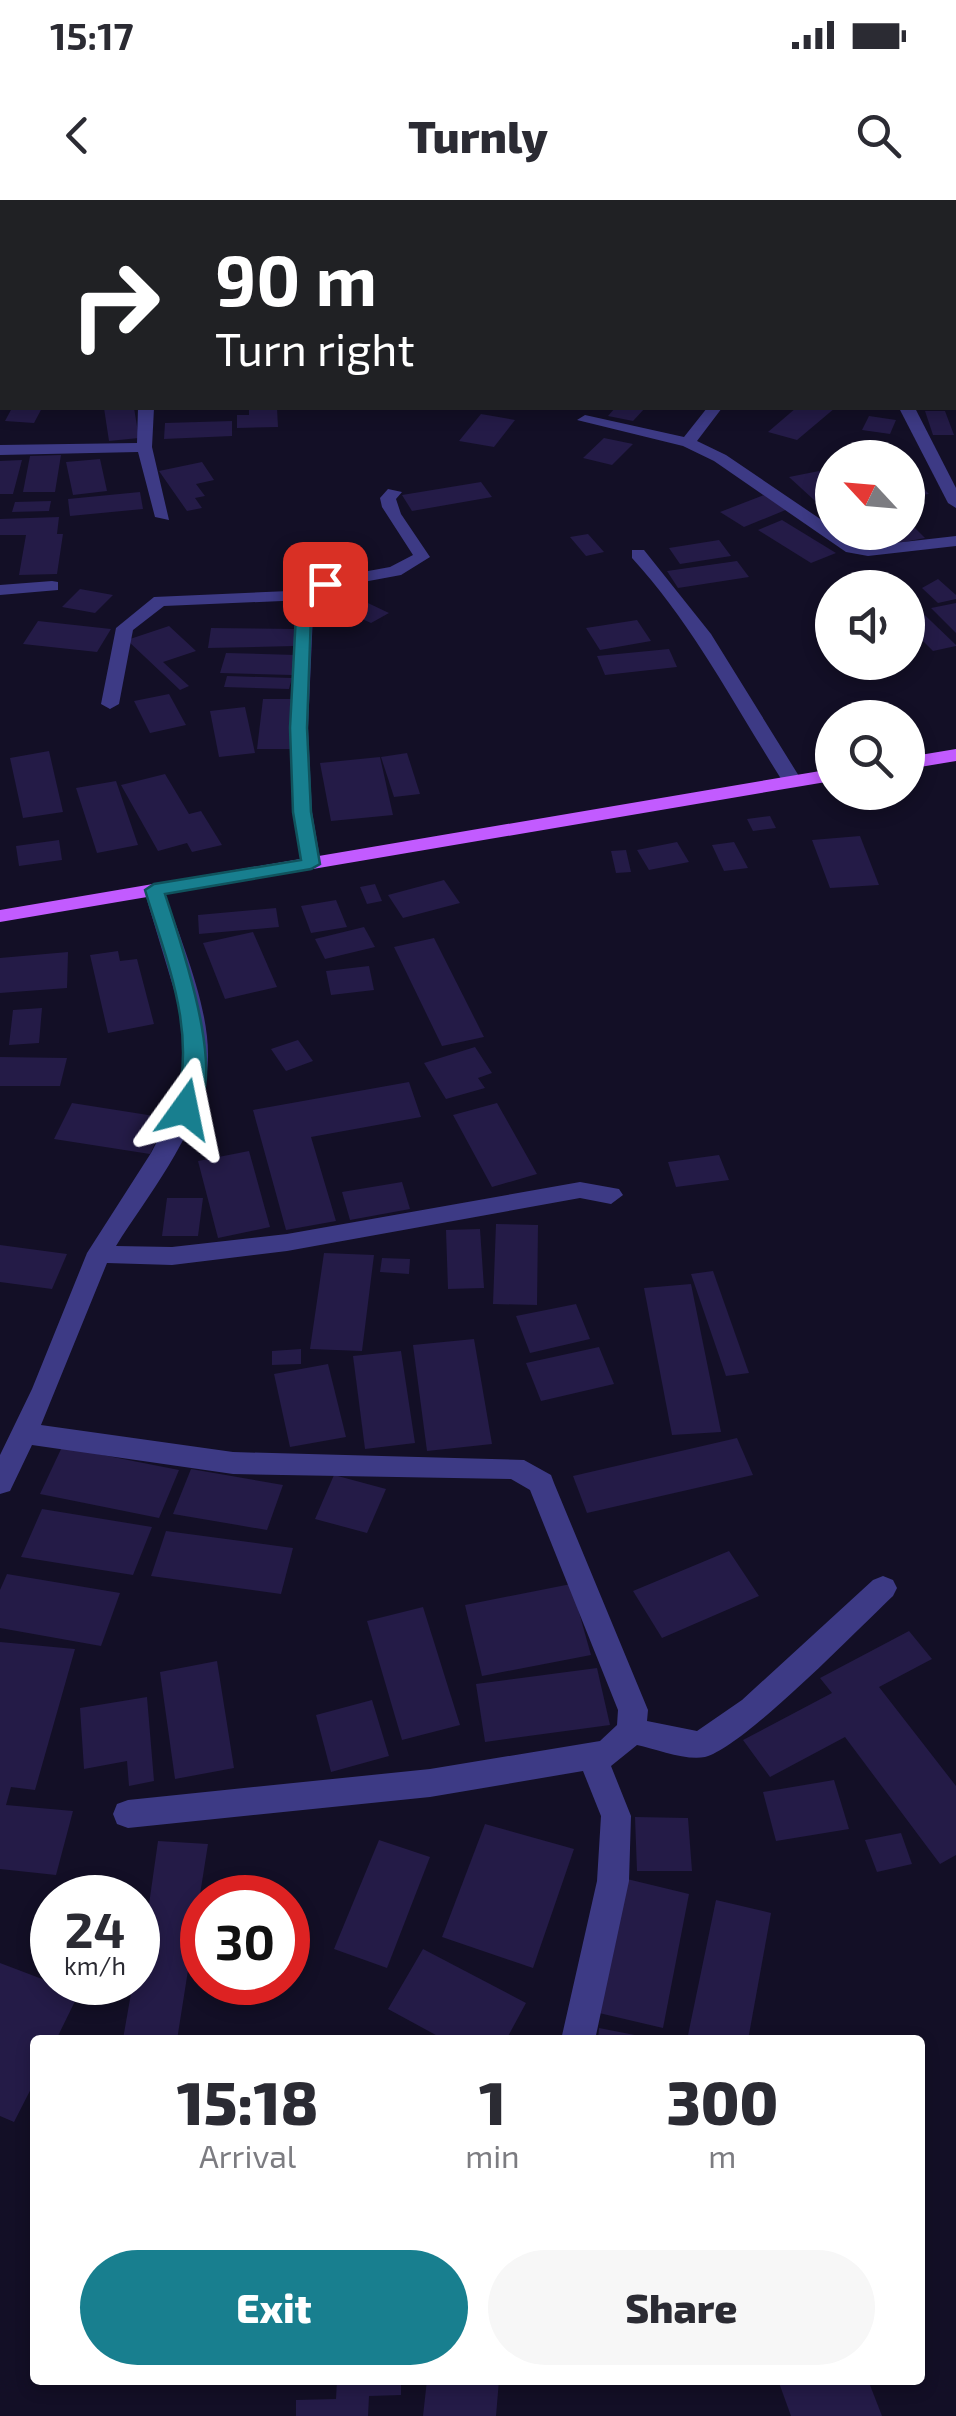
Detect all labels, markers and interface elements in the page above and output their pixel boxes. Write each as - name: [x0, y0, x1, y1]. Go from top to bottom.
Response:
- text: 15:17: [50, 12, 134, 58]
- icon: back: [50, 108, 105, 163]
- text: Turnly: [408, 108, 548, 162]
- icon: search: [851, 108, 906, 163]
- text: 90 m: [215, 236, 377, 320]
- icon: right: [50, 240, 180, 370]
- text: Turn right: [215, 321, 415, 375]
- north arrow: [815, 440, 925, 550]
- map controls: [815, 440, 925, 810]
- pin: [283, 542, 368, 627]
- icon: arrive: [298, 557, 353, 612]
- button: sound: [815, 570, 925, 680]
- button: search: [815, 700, 925, 810]
- position arrow: [133, 1057, 237, 1161]
- speed limit sign: 30: [180, 1875, 310, 2005]
- text: 24: [65, 1898, 125, 1958]
- text: km/h: [64, 1950, 126, 1980]
- text: 15:18: [177, 2065, 318, 2137]
- text: 1: [479, 2065, 506, 2137]
- text: 300: [666, 2065, 778, 2137]
- text: Arrival: [199, 2136, 296, 2174]
- text: min: [465, 2136, 520, 2174]
- text: m: [708, 2136, 736, 2174]
- button: Exit: [80, 2250, 468, 2365]
- button: Share: [488, 2250, 875, 2365]

